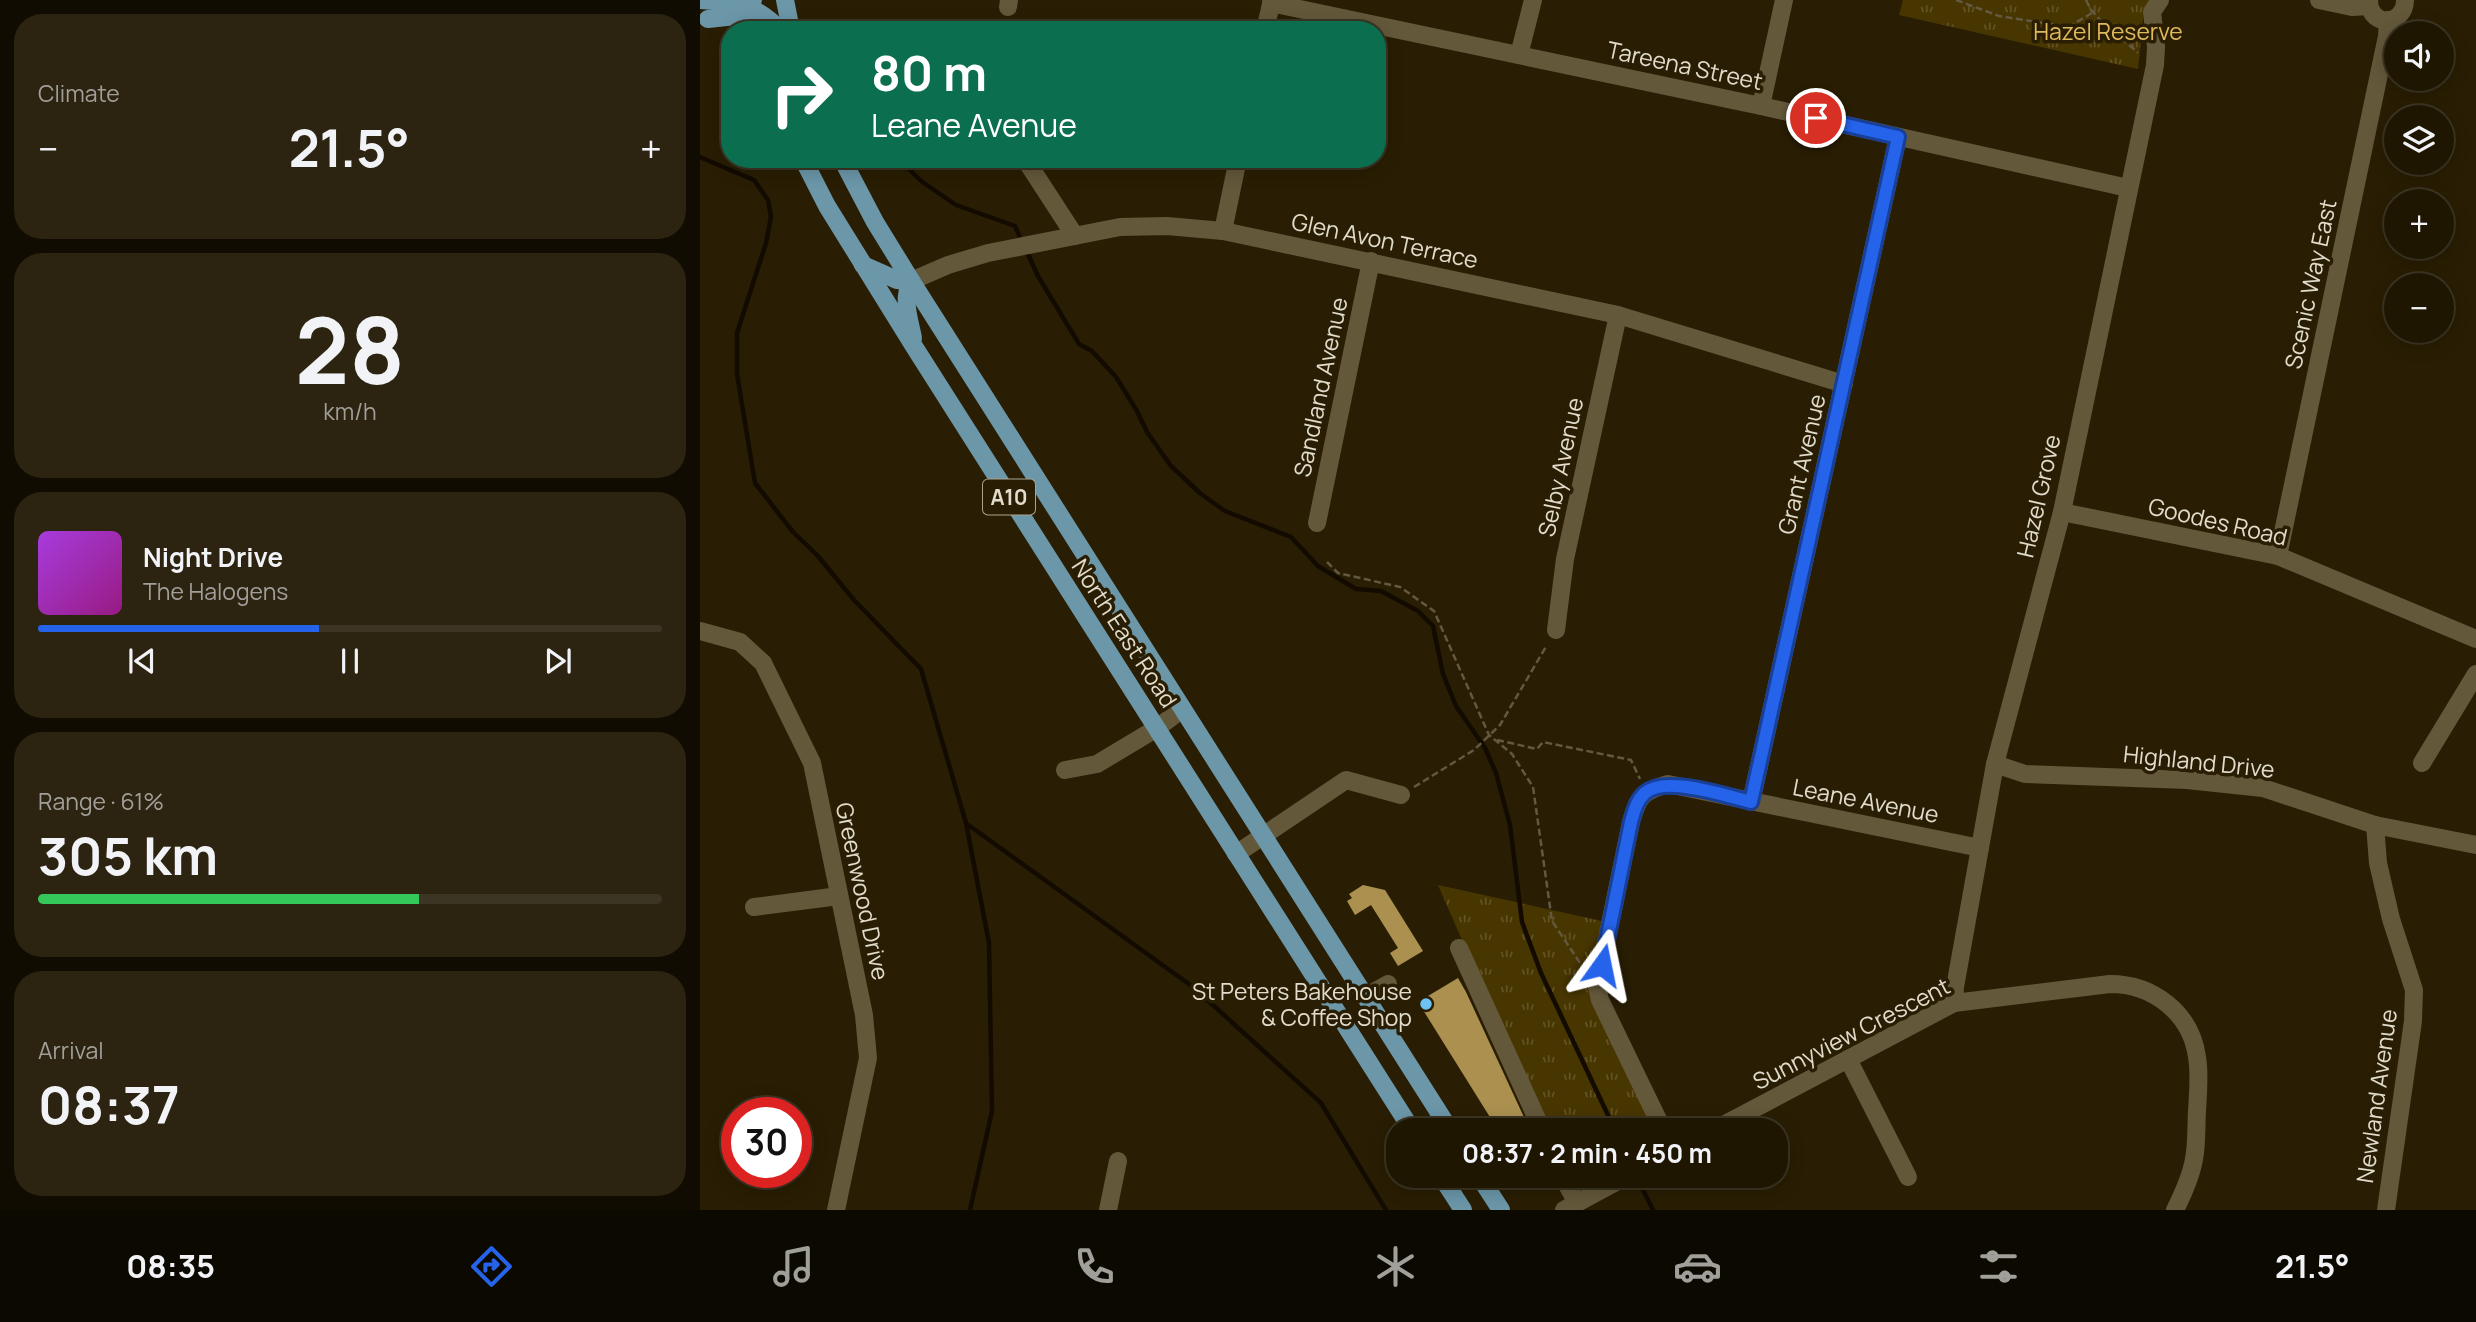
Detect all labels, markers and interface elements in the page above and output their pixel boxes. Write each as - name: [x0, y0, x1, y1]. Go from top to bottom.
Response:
- park label: Hazel Reserve: [2033, 15, 2183, 47]
- map controls: [2384, 21, 2454, 343]
- button: sound: [2384, 21, 2454, 91]
- street label: Tareena Street: [1604, 33, 1766, 97]
- text: 80 m: [871, 39, 987, 106]
- icon: right: [756, 49, 847, 140]
- text: Climate: [38, 77, 120, 109]
- pin: [1786, 88, 1846, 148]
- icon: arrive: [1797, 99, 1835, 137]
- text: Leane Avenue: [871, 103, 1077, 147]
- button: layers: [2384, 105, 2454, 175]
- text: 21.5°: [289, 112, 410, 183]
- text: −: [38, 122, 59, 174]
- text: +: [640, 122, 662, 174]
- button: +: [2384, 189, 2454, 259]
- street label: Scenic Way East: [2276, 196, 2344, 372]
- street label: Glen Avon Terrace: [1289, 205, 1481, 275]
- button: −: [2384, 273, 2454, 343]
- text: 28: [295, 287, 405, 411]
- street label: Sandland Avenue: [1285, 294, 1355, 480]
- street label: Grant Avenue: [1769, 391, 1833, 537]
- street label: Selby Avenue: [1530, 394, 1590, 540]
- text: km/h: [323, 395, 377, 427]
- street label: Hazel Grove: [2008, 431, 2068, 561]
- road number: A10: [983, 480, 1035, 514]
- street label: Goodes Road: [2145, 489, 2291, 553]
- text: Night Drive: [143, 539, 283, 575]
- street label: North East Road: [1065, 552, 1185, 714]
- text: The Halogens: [143, 575, 288, 607]
- icon: previous: [123, 642, 161, 680]
- icon: pause: [331, 642, 369, 680]
- icon: next: [539, 642, 577, 680]
- street label: Highland Drive: [2122, 737, 2276, 785]
- street label: Leane Avenue: [1790, 770, 1942, 830]
- text: Range · 61%: [38, 785, 164, 817]
- street label: Greenwood Drive: [829, 799, 897, 983]
- text: 305 km: [38, 820, 218, 891]
- position arrow: [1565, 928, 1639, 1002]
- street label: Sunnyview Crescent: [1747, 969, 1955, 1097]
- place label: St Peters Bakehouse & Coffee Shop: [1192, 975, 1412, 1033]
- marker: St Peters Bakehouse & Coffee Shop: [1418, 996, 1434, 1012]
- street label: Newland Avenue: [2348, 1007, 2404, 1185]
- text: Arrival: [38, 1034, 104, 1066]
- text: 08:37: [38, 1069, 180, 1140]
- speed limit sign: 30: [721, 1097, 812, 1188]
- text: 08:37 · 2 min · 450 m: [1462, 1135, 1712, 1171]
- icon: directions: [467, 1242, 516, 1291]
- icon: music: [769, 1242, 818, 1291]
- icon: phone: [1070, 1242, 1119, 1291]
- icon: climate: [1371, 1242, 1420, 1291]
- icon: car: [1673, 1242, 1722, 1291]
- icon: filters: [1974, 1242, 2023, 1291]
- text: 08:35: [126, 1244, 215, 1288]
- text: 21.5°: [2275, 1244, 2350, 1288]

